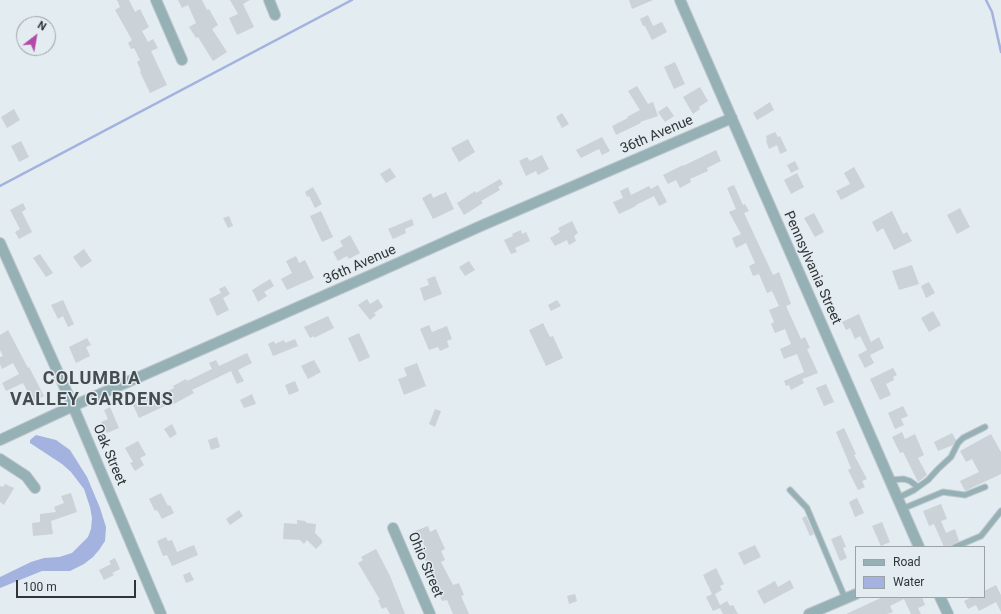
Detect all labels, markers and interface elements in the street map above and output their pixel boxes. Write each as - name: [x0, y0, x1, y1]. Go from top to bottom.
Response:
- north arrow: [16, 16, 56, 56]
- text: N: [35, 19, 49, 34]
- street label: 36th Avenue: [618, 112, 696, 158]
- street label: Pennsylvania Street: [779, 209, 845, 327]
- street label: 36th Avenue: [321, 242, 399, 288]
- district label: COLUMBIA VALLEY GARDENS: [10, 368, 174, 410]
- street label: Oak Street: [89, 422, 129, 488]
- street label: Ohio Street: [404, 530, 446, 600]
- legend: [855, 546, 985, 598]
- text: Road: [893, 555, 921, 569]
- scale bar: [18, 572, 138, 598]
- text: Water: [893, 575, 924, 589]
- text: 100 m: [23, 580, 57, 594]

